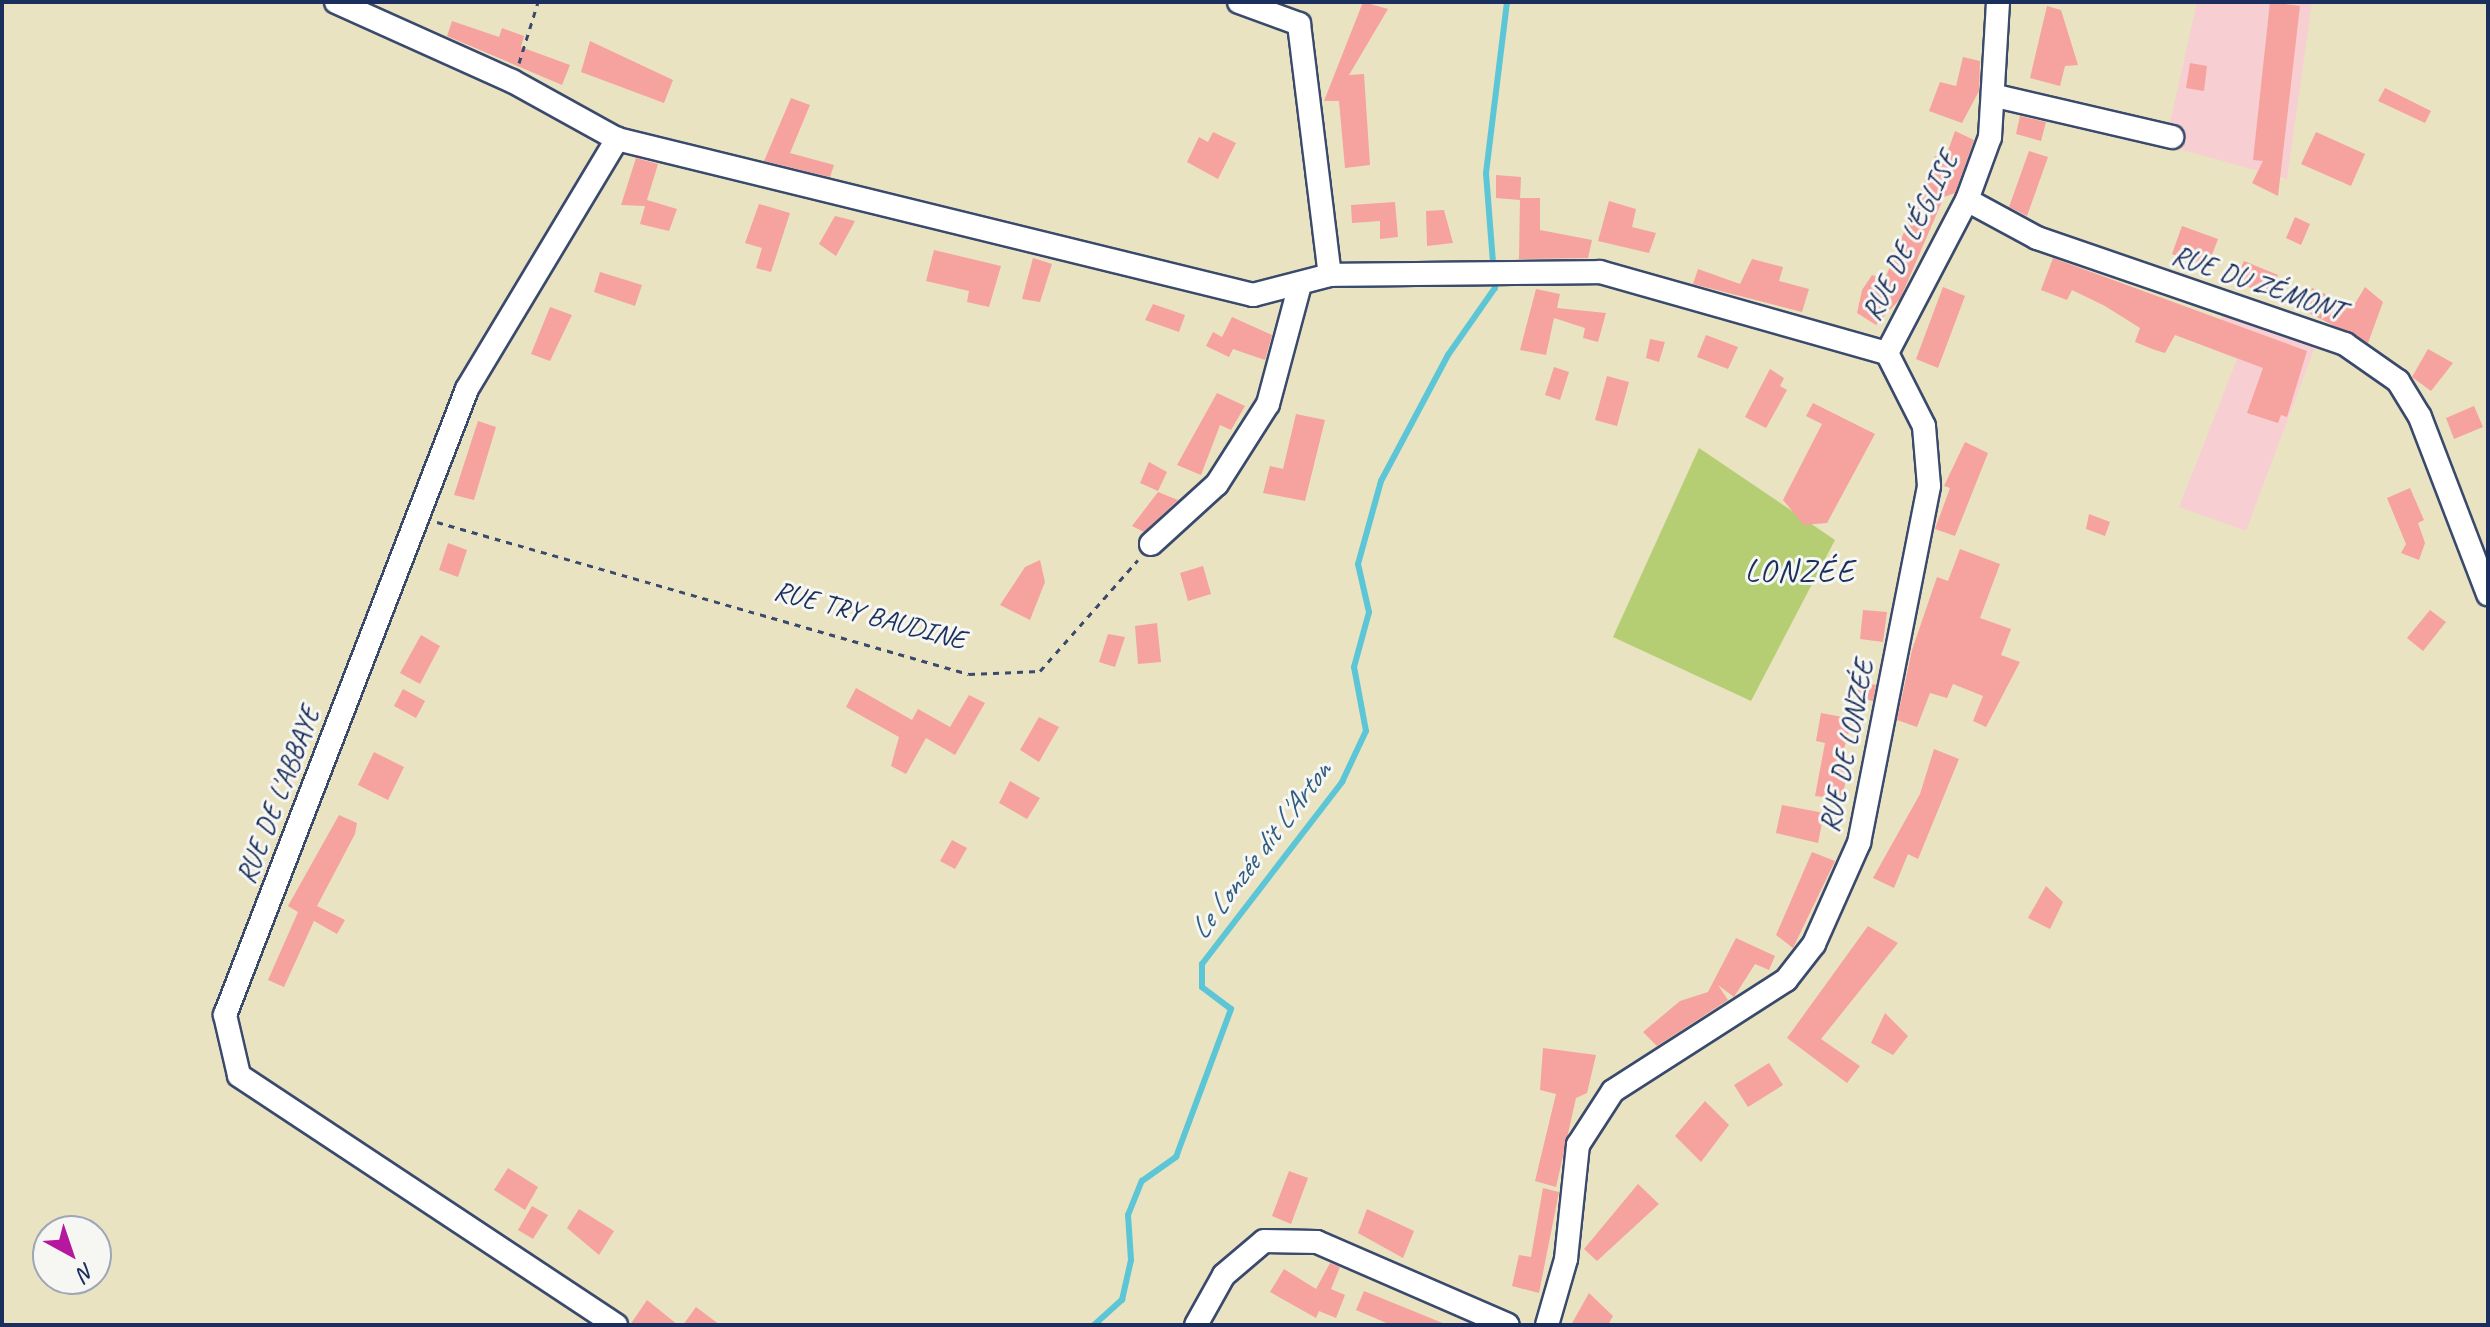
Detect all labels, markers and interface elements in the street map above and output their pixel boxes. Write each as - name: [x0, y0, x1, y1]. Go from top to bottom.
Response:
- street label: RUE DE L'ÉGLISE: [1855, 146, 1965, 326]
- street label: RUE DU ZÉMONT: [2168, 238, 2348, 328]
- district label: LONZÉE: [1745, 552, 1855, 590]
- street label: RUE TRY BAUDINE: [771, 573, 969, 657]
- street label: RUE DE LONZÉE: [1813, 658, 1881, 834]
- street label: RUE DE L'ABBAYE: [229, 702, 327, 888]
- water label: Le Lonzée dit L'Arton: [1181, 754, 1339, 946]
- north arrow: [32, 1215, 112, 1295]
- text: N: [72, 1257, 100, 1287]

